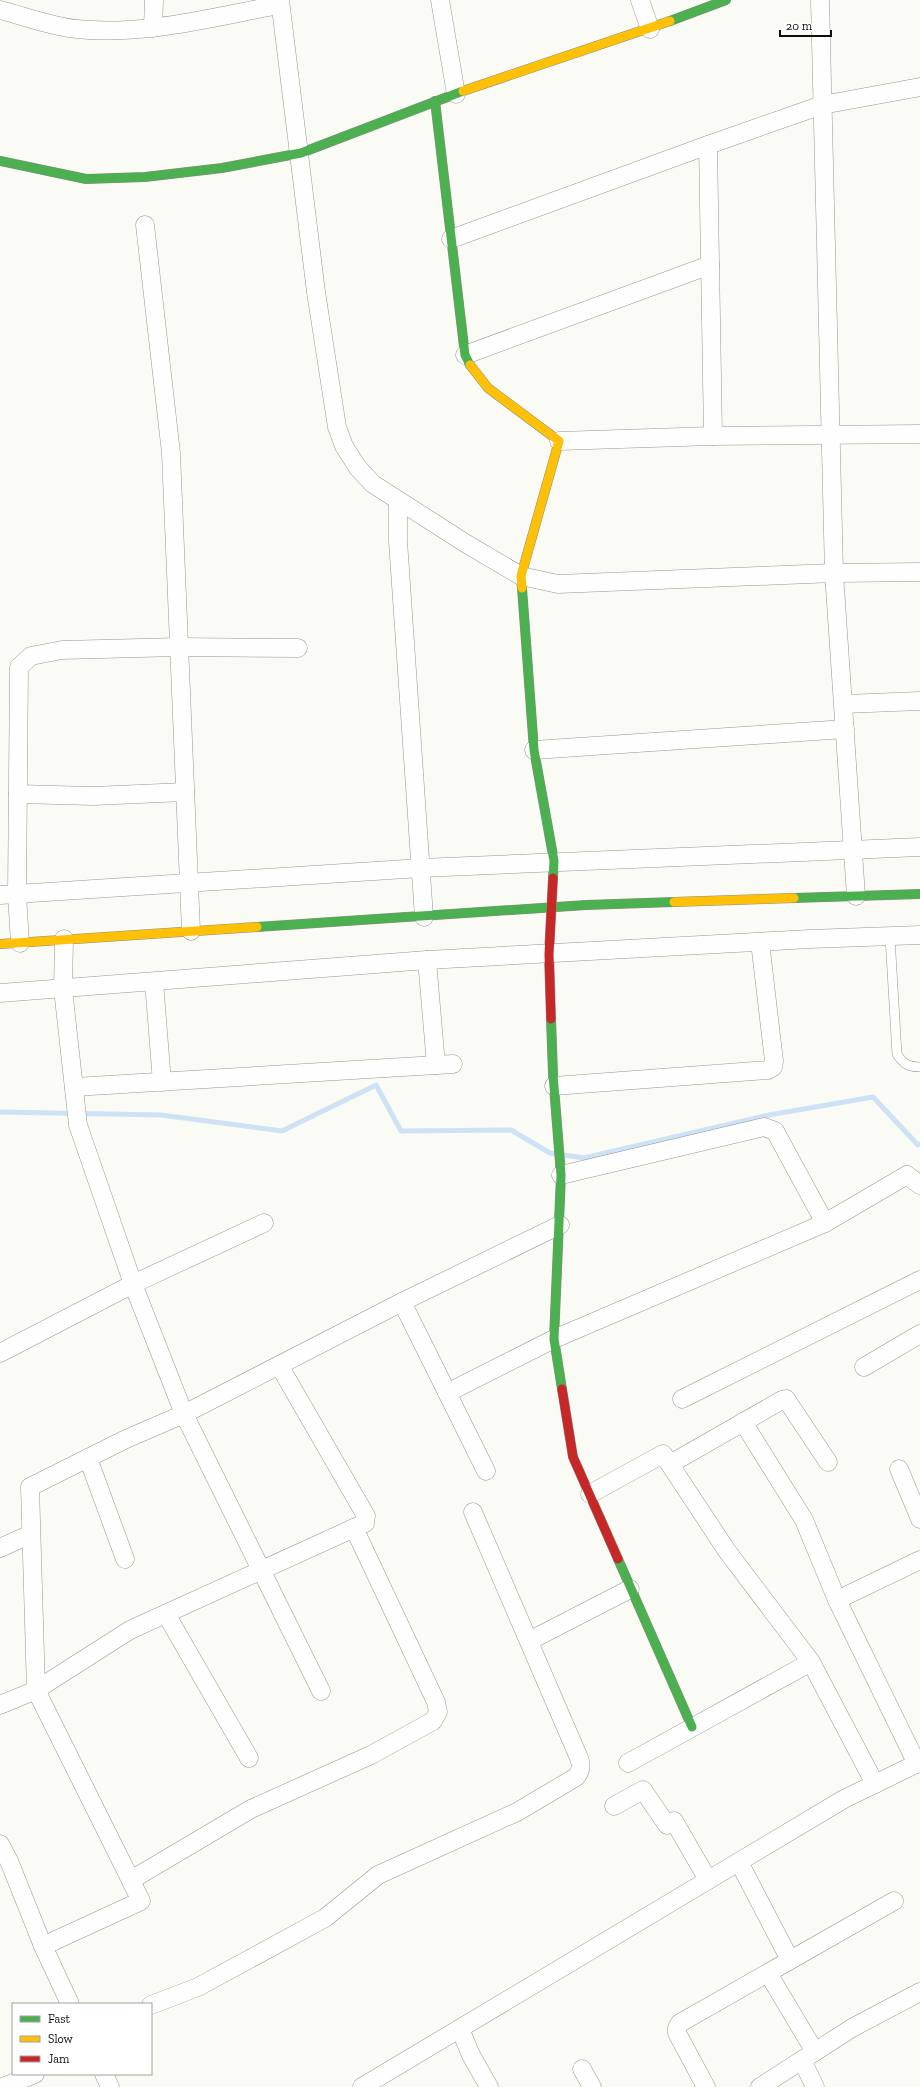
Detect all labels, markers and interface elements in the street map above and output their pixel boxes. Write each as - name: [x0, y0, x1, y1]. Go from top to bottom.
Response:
- scale bar: [780, 12, 831, 38]
- text: 20 m: [786, 19, 813, 33]
- legend: [12, 2003, 152, 2075]
- text: Fast: [48, 2012, 71, 2026]
- text: Slow: [48, 2032, 74, 2046]
- text: Jam: [48, 2052, 70, 2066]

